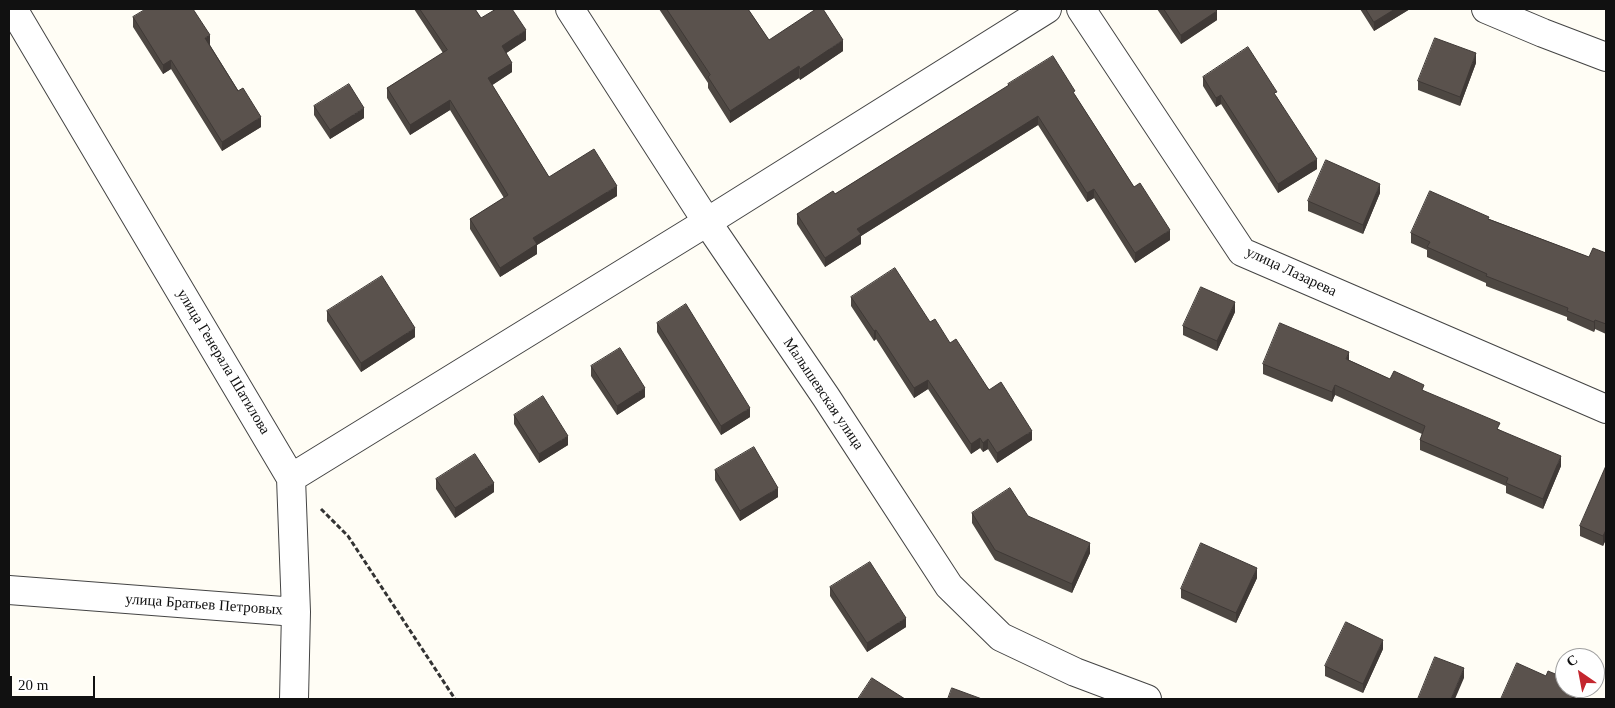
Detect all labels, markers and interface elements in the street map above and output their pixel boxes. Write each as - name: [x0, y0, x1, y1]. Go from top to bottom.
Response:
- street label: улица Лазарева: [1243, 243, 1339, 301]
- street label: улица Генерала Шатилова: [172, 286, 274, 438]
- street label: Малышевская улица: [779, 335, 867, 453]
- street label: улица Братьев Петровых: [125, 591, 283, 619]
- north arrow: [1555, 648, 1605, 698]
- text: С: [1564, 652, 1580, 670]
- scale bar: [12, 666, 98, 698]
- text: 20 m: [18, 677, 48, 693]

